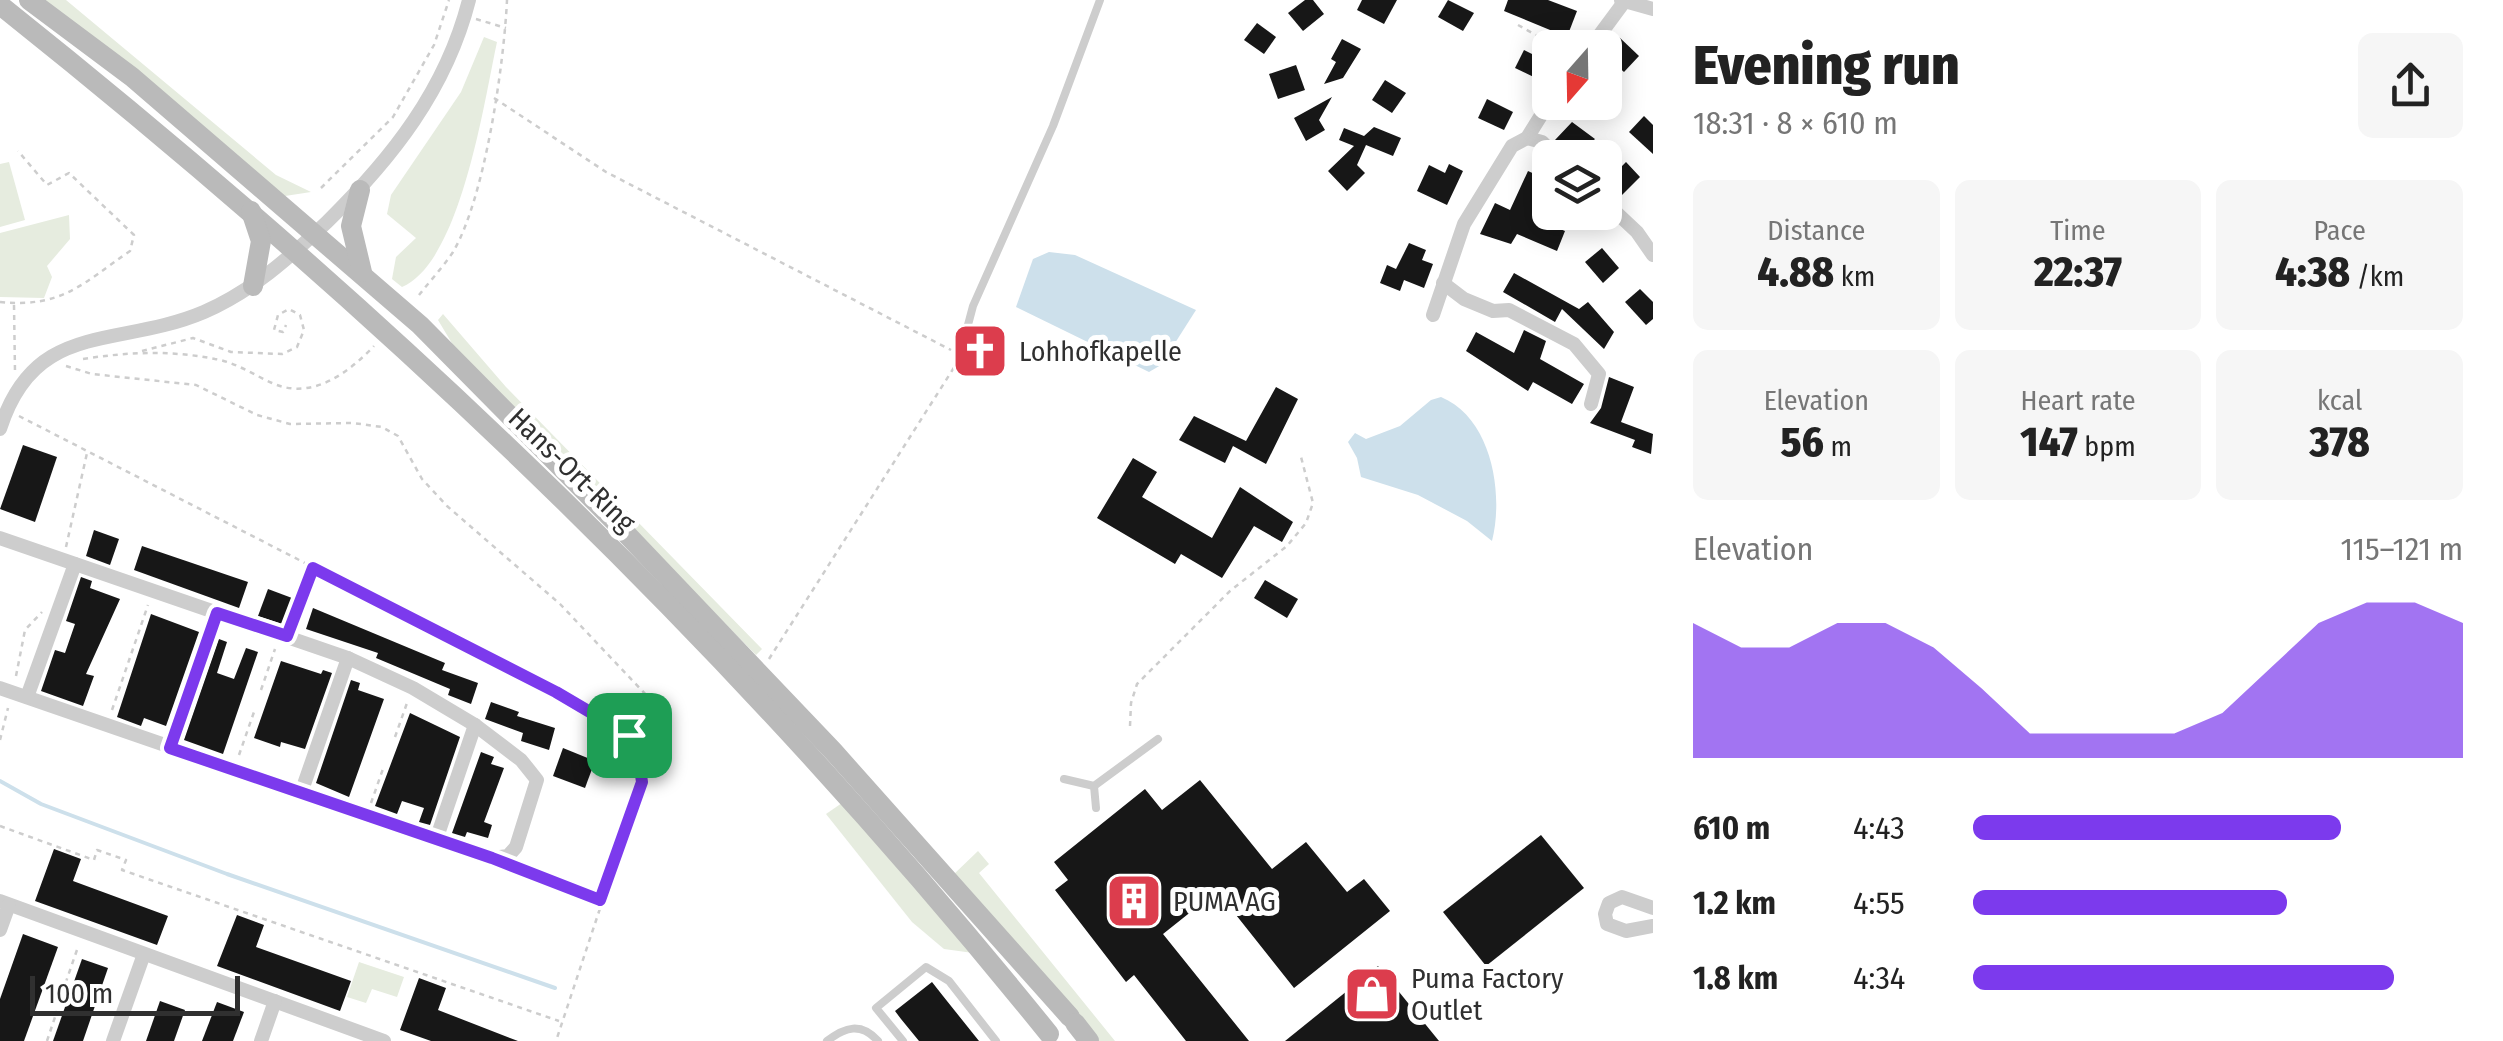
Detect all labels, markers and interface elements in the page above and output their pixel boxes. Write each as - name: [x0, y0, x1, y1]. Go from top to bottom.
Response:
- north arrow: [1532, 30, 1622, 120]
- map controls: [1532, 30, 1622, 230]
- text: Evening run: [1693, 33, 1960, 99]
- button: share: [2358, 33, 2463, 138]
- text: 18:31 · 8 × 610 m: [1693, 104, 1898, 142]
- button: layers: [1532, 140, 1622, 230]
- text: Distance: [1767, 214, 1865, 247]
- text: Time: [2050, 214, 2106, 247]
- text: Pace: [2314, 214, 2366, 247]
- text: 4.88: [1757, 247, 1834, 297]
- text: 22:37: [2034, 247, 2122, 297]
- text: 4:38: [2275, 247, 2350, 297]
- text: km: [1834, 260, 1875, 293]
- text: /km: [2350, 260, 2404, 293]
- church icon: Lohhofkapelle: [950, 321, 1010, 381]
- place label: Lohhofkapelle: [1019, 335, 1182, 368]
- text: Elevation: [1764, 384, 1869, 417]
- text: Heart rate: [2021, 384, 2135, 417]
- text: kcal: [2317, 384, 2362, 417]
- street label: Hans-Ort-Ring: [502, 401, 643, 539]
- text: 56: [1781, 417, 1824, 467]
- text: 147: [2020, 417, 2078, 467]
- text: 378: [2310, 417, 2370, 467]
- text: m: [1824, 430, 1852, 463]
- text: bpm: [2078, 430, 2136, 463]
- text: Elevation: [1693, 530, 1813, 568]
- text: 115–121 m: [2340, 530, 2463, 568]
- pin: [587, 693, 672, 778]
- icon: arrive: [602, 708, 657, 763]
- text: 610 m: [1693, 809, 1770, 847]
- text: 4:43: [1853, 809, 1905, 847]
- building icon: PUMA AG: [1104, 871, 1164, 931]
- text: 1.2 km: [1693, 884, 1776, 922]
- text: 4:55: [1853, 884, 1905, 922]
- place label: PUMA AG: [1173, 885, 1276, 918]
- text: 1.8 km: [1693, 959, 1778, 997]
- text: 4:34: [1853, 959, 1905, 997]
- place label: Puma Factory Outlet: [1411, 962, 1564, 1027]
- shop icon: Puma Factory Outlet: [1342, 964, 1402, 1024]
- scale bar: [30, 971, 240, 1016]
- text: 100 m: [45, 977, 113, 1010]

